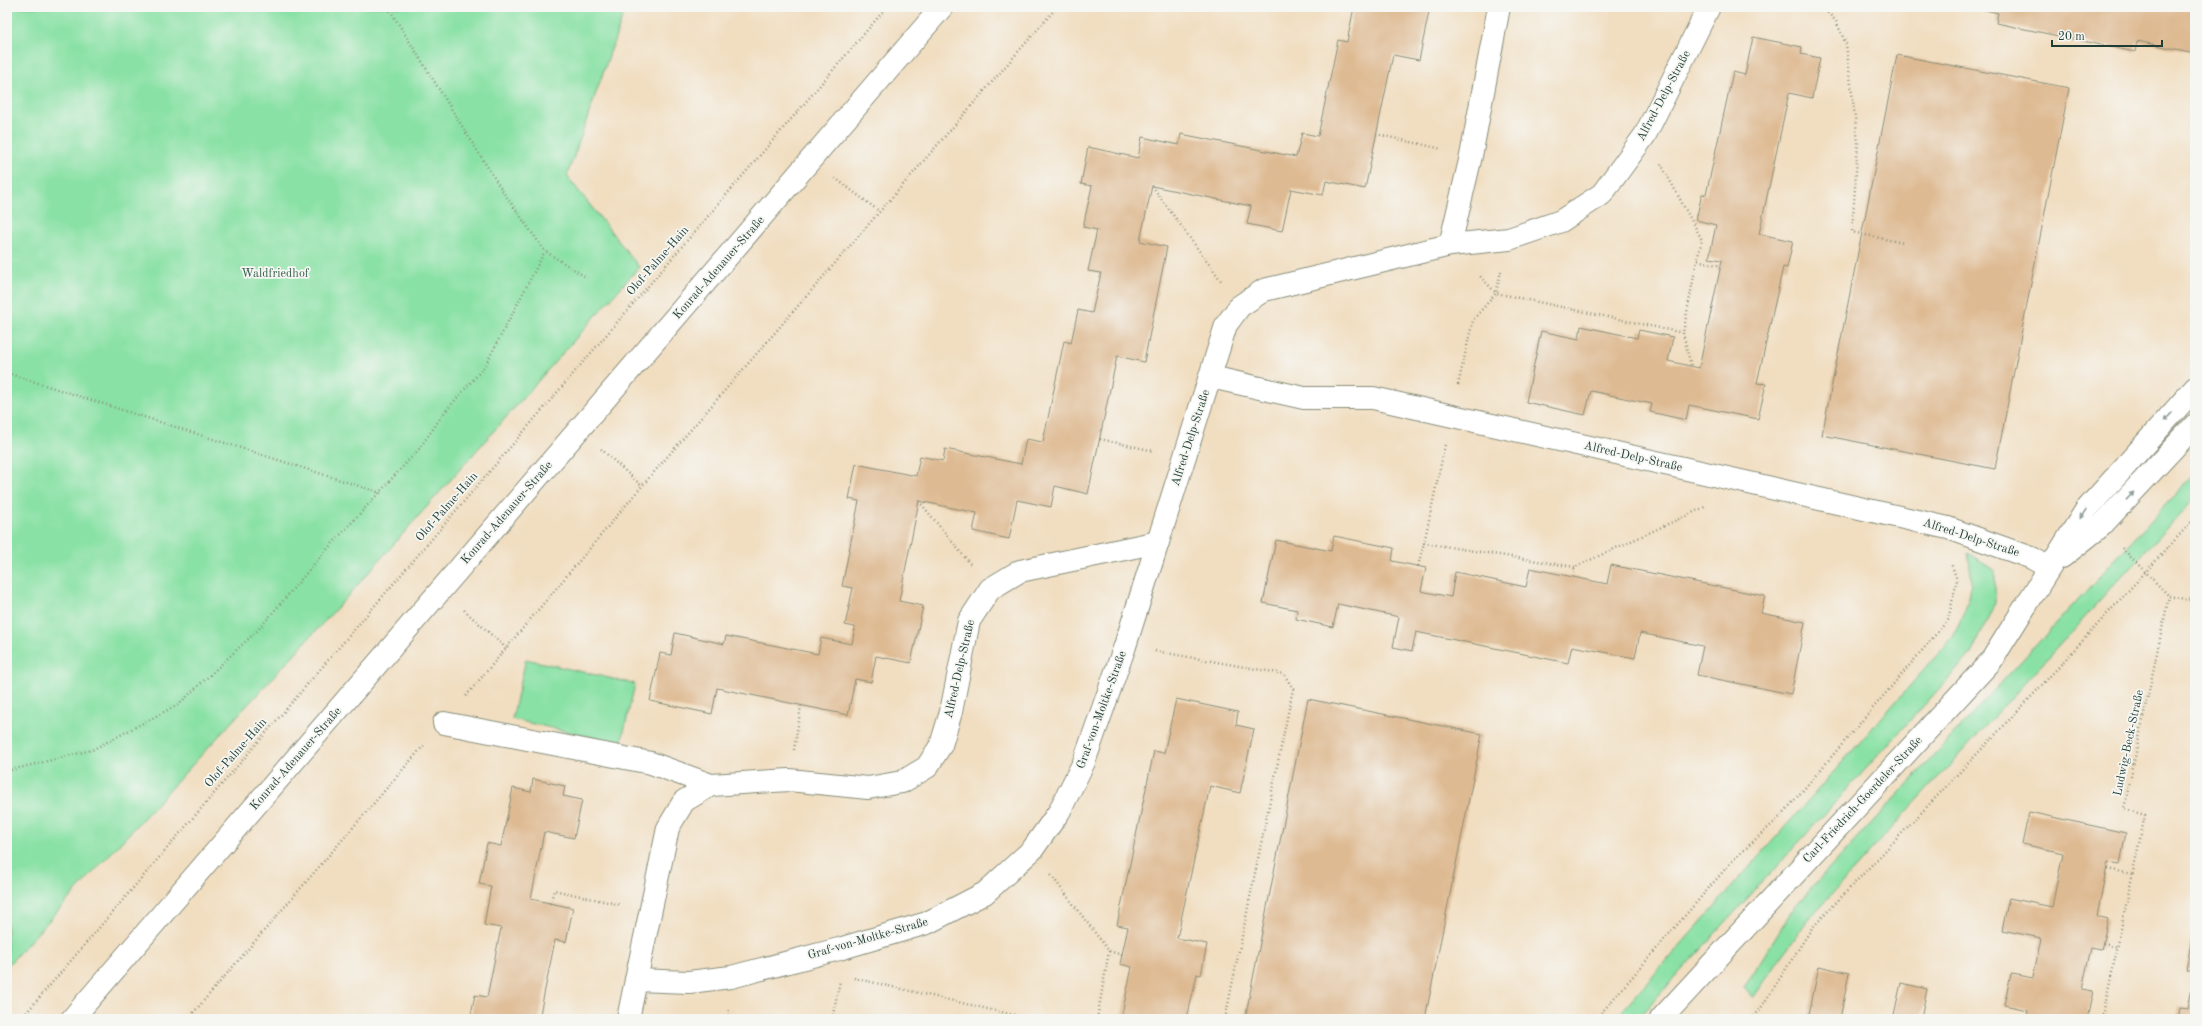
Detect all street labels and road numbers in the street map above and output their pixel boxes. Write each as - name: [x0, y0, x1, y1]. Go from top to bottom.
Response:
- street label: Alfred-Delp-Straße: [1635, 48, 1693, 143]
- street label: Konrad-Adenauer-Straße: [671, 214, 767, 322]
- street label: Olof-Palme-Hain: [625, 224, 692, 298]
- street label: Alfred-Delp-Straße: [1170, 388, 1212, 488]
- street label: Alfred-Delp-Straße: [1583, 440, 1684, 474]
- street label: Konrad-Adenauer-Straße: [459, 459, 555, 567]
- street label: Olof-Palme-Hain: [414, 470, 481, 544]
- street label: Alfred-Delp-Straße: [1921, 517, 2021, 559]
- street label: Alfred-Delp-Straße: [943, 618, 977, 719]
- street label: Graf-von-Moltke-Straße: [1075, 649, 1129, 771]
- street label: Ludwig-Beck-Straße: [2112, 688, 2146, 797]
- street label: Konrad-Adenauer-Straße: [248, 705, 344, 813]
- street label: Olof-Palme-Hain: [203, 716, 270, 790]
- street label: Carl-Friedrich-Goerdeler-Straße: [1801, 734, 1925, 866]
- street label: Graf-von-Moltke-Straße: [807, 916, 930, 962]

